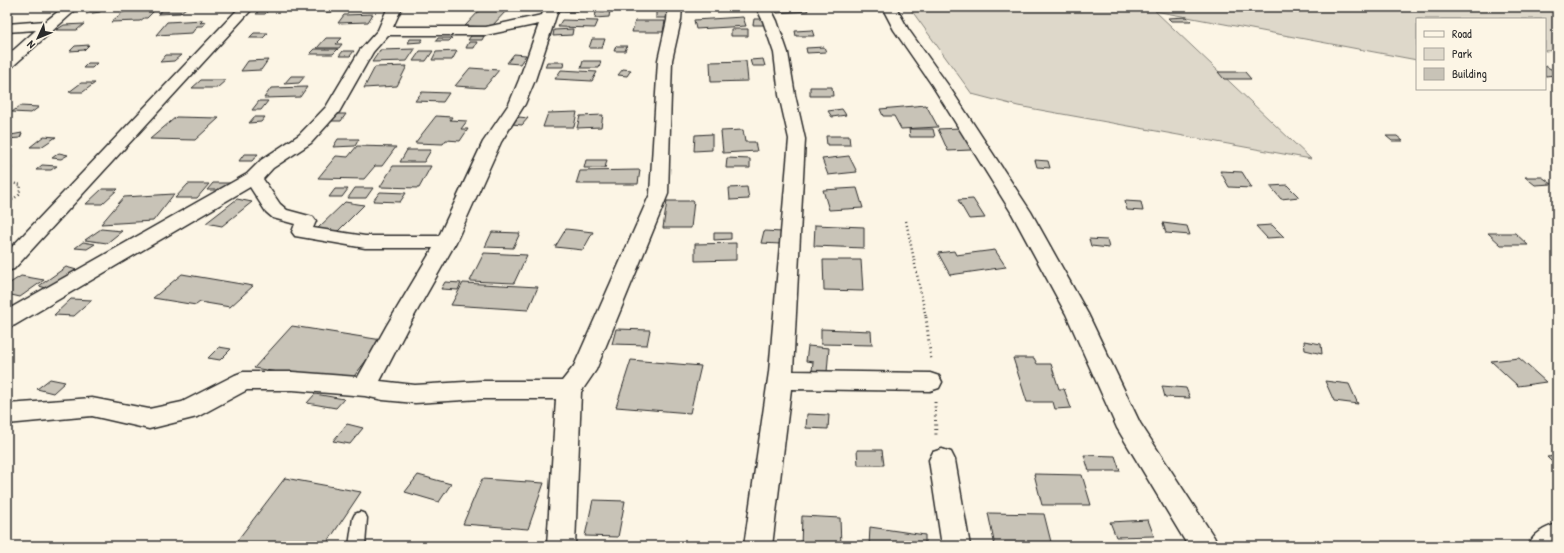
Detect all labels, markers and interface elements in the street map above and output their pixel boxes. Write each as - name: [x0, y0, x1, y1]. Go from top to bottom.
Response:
- north arrow: [18, 18, 58, 58]
- legend: [1416, 18, 1546, 90]
- text: Road: [1452, 25, 1472, 42]
- text: N: [24, 38, 38, 52]
- text: Park: [1452, 45, 1472, 62]
- text: Building: [1452, 65, 1487, 82]

